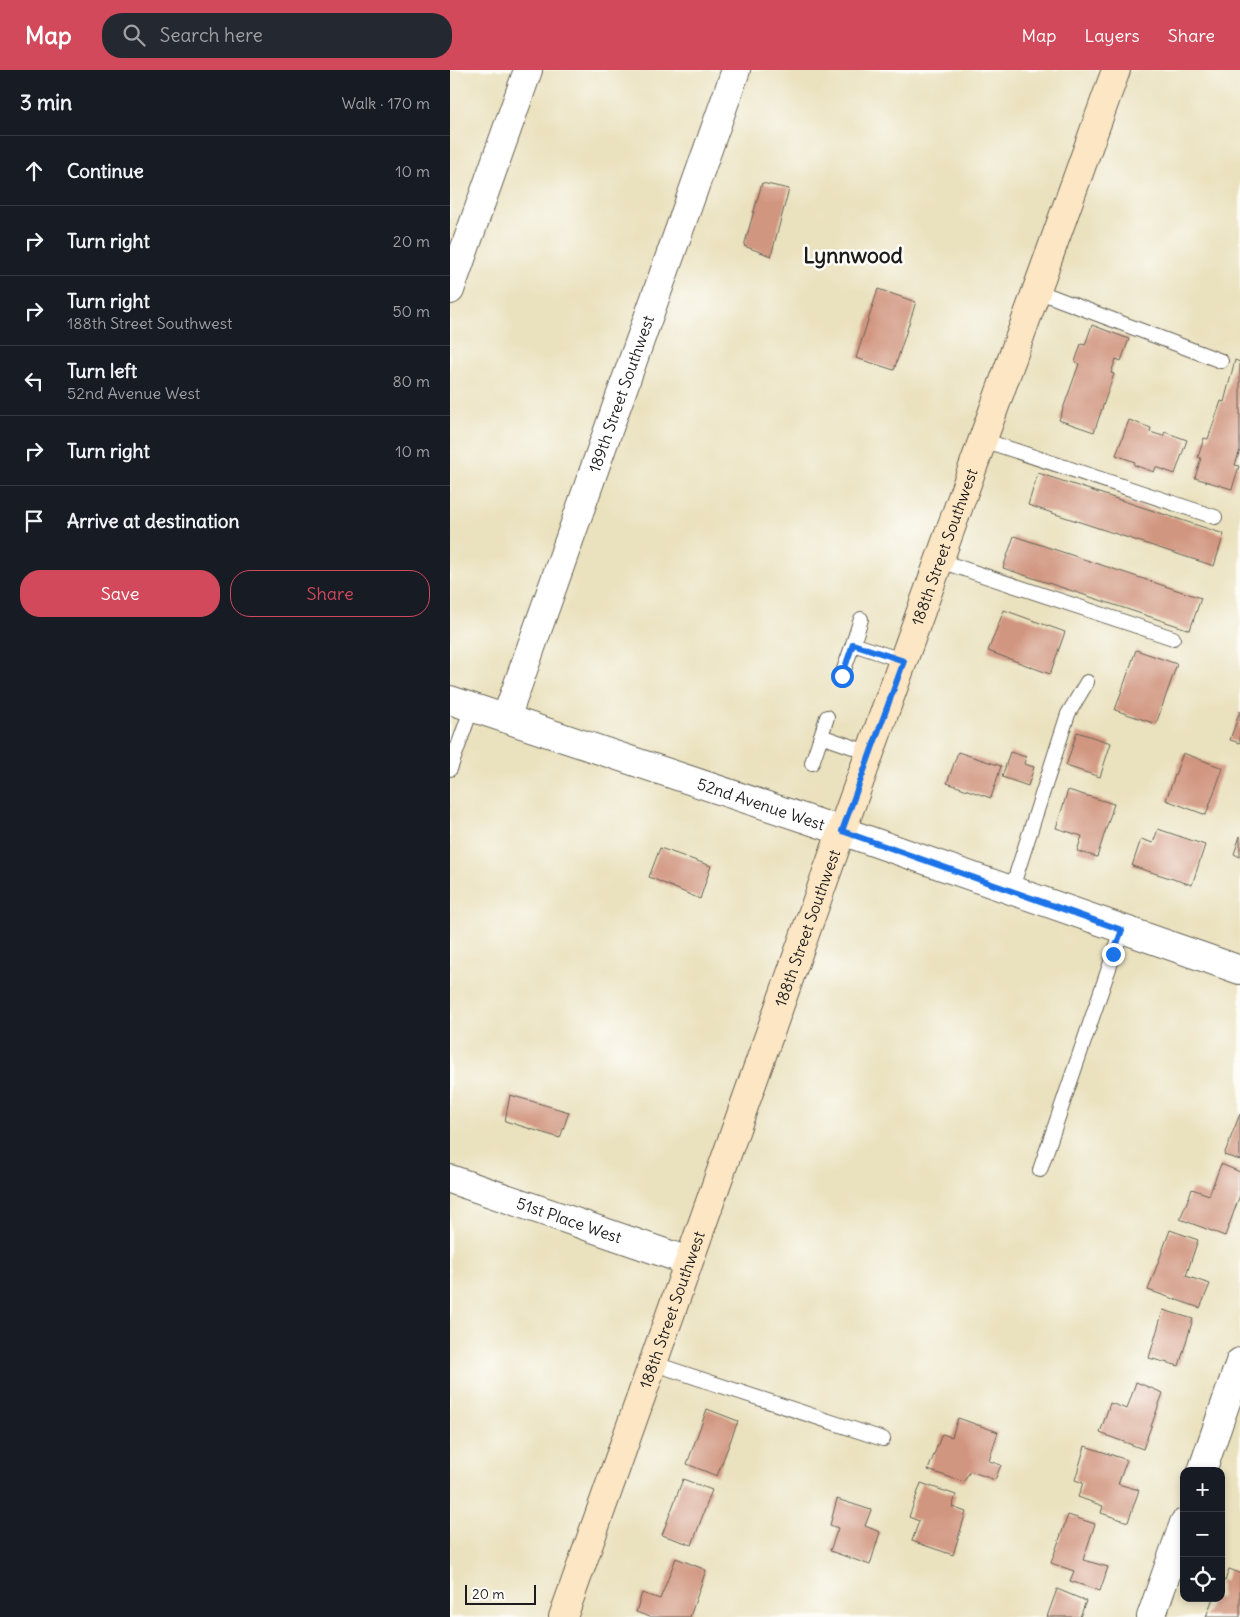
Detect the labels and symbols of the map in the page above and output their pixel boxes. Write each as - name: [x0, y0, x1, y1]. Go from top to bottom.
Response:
- district label: Lynnwood: [803, 242, 904, 269]
- street label: 189th Street Southwest: [584, 312, 658, 475]
- street label: 188th Street Southwest: [907, 465, 982, 628]
- route start: [831, 665, 854, 688]
- street label: 52nd Avenue West: [695, 773, 828, 835]
- street label: 188th Street Southwest: [770, 846, 844, 1009]
- route end: [1102, 943, 1125, 966]
- street label: 51st Place West: [514, 1193, 625, 1248]
- street label: 188th Street Southwest: [635, 1228, 709, 1391]
- scale bar: [465, 1582, 536, 1605]

